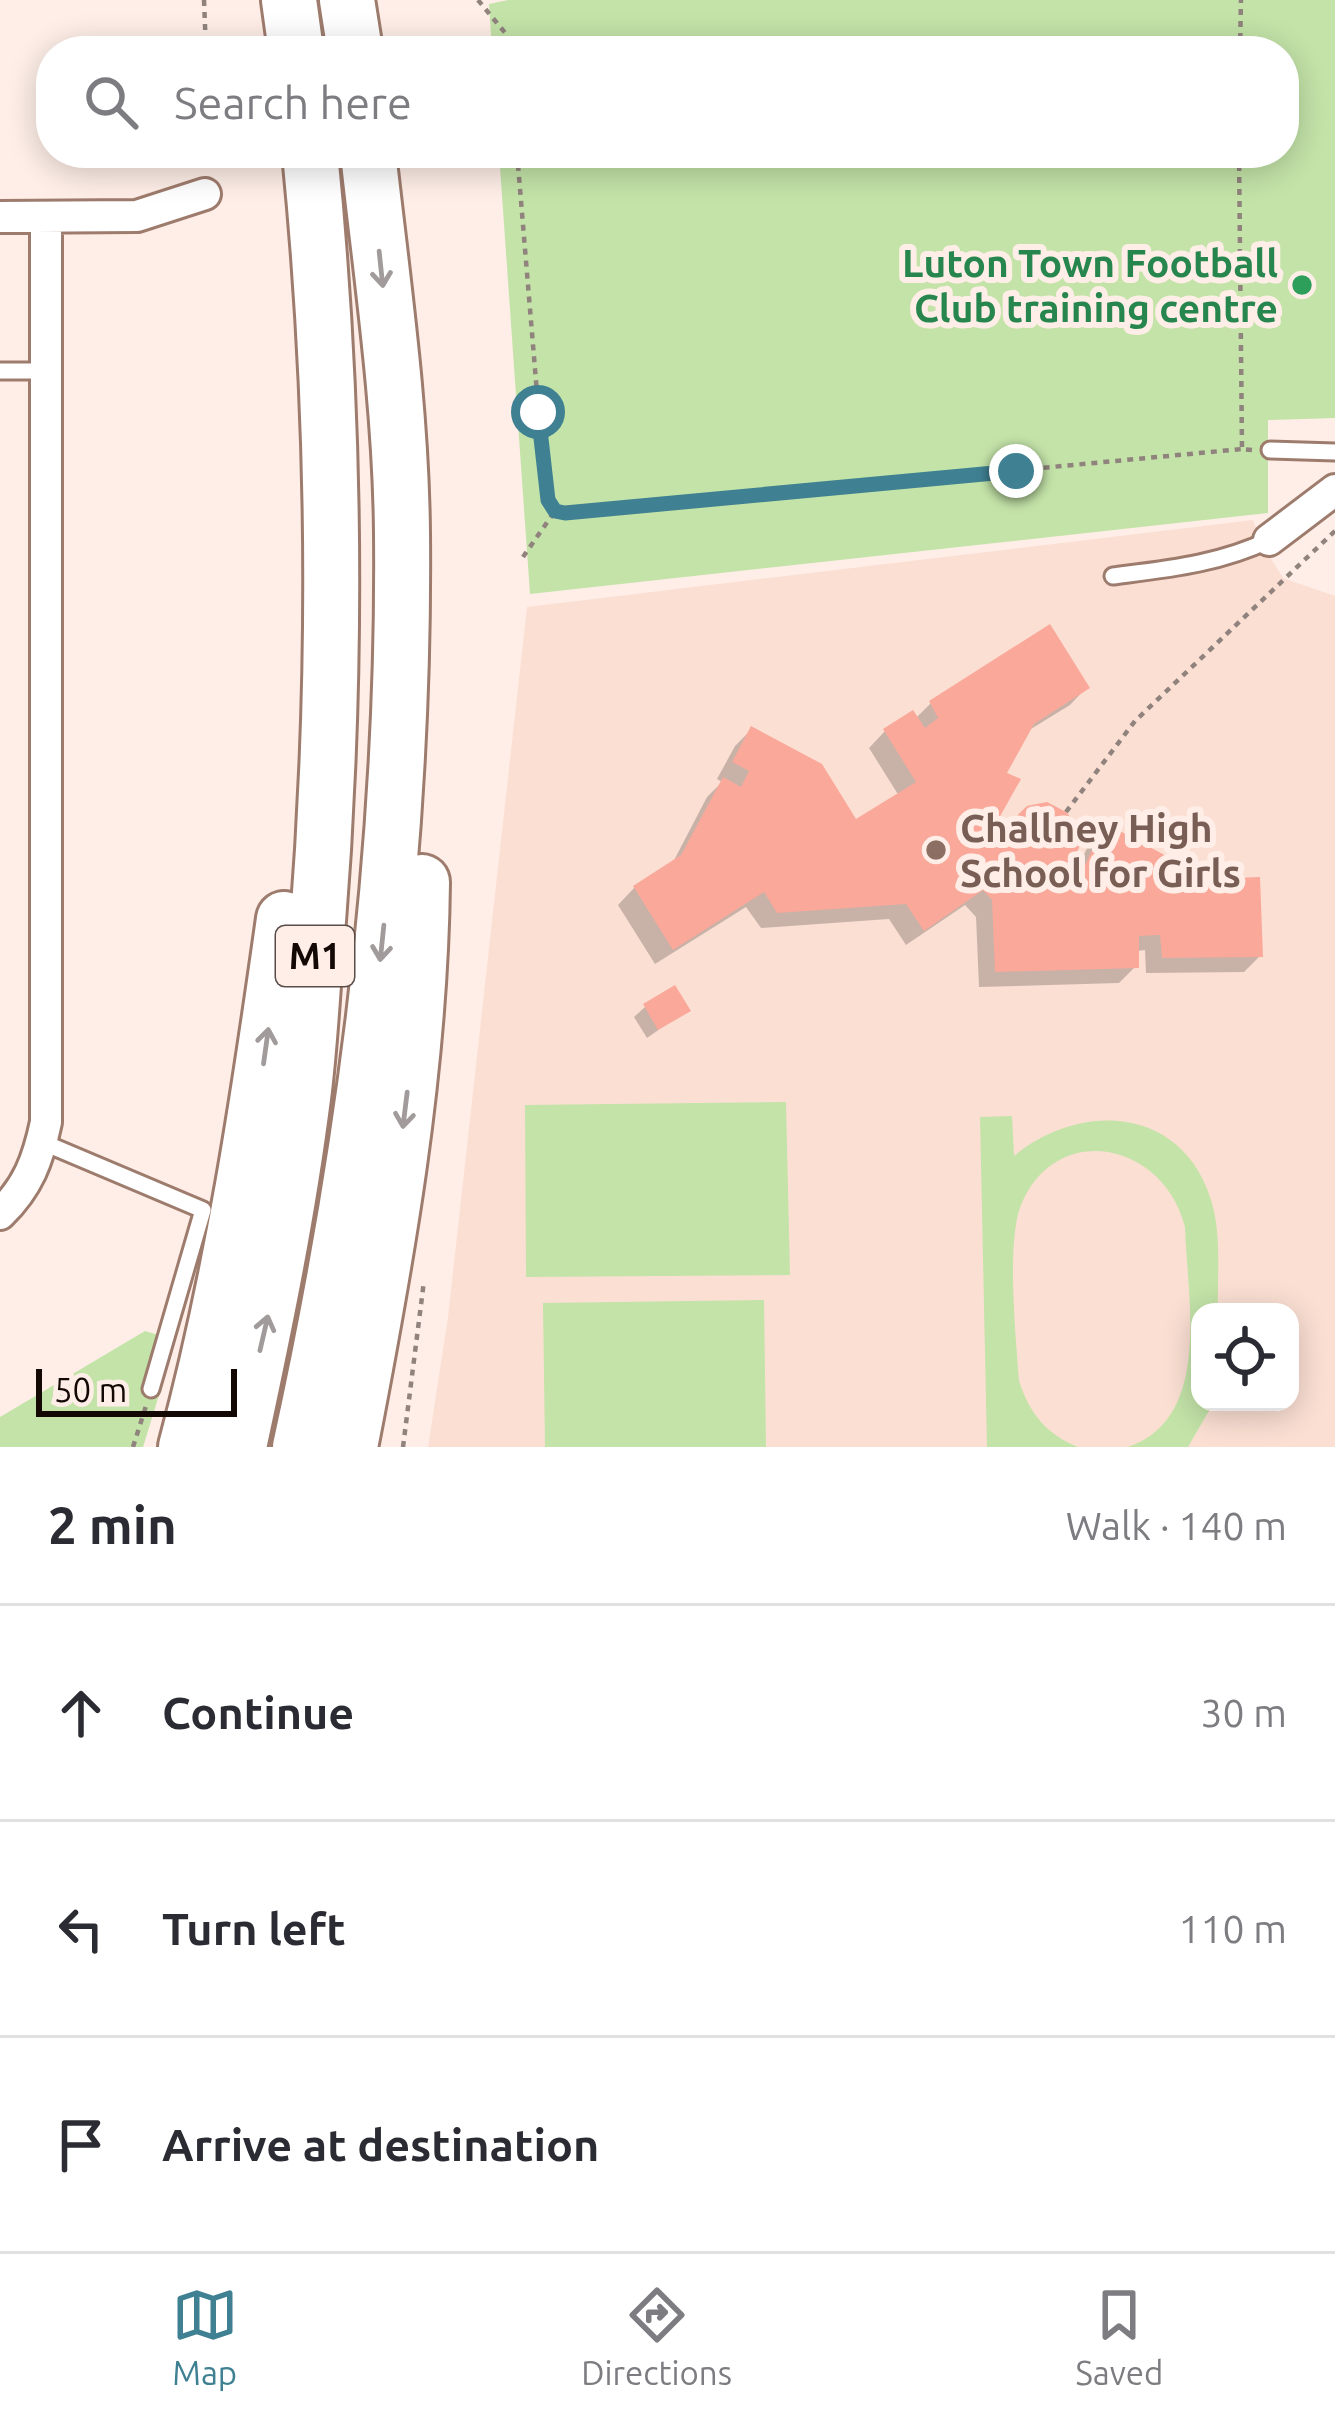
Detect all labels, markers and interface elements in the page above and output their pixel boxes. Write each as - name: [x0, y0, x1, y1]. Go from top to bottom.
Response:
- search box: [36, 36, 1299, 168]
- icon: search: [78, 69, 144, 135]
- text: Search here: [174, 77, 412, 128]
- place label: Luton Town Football Club training centre: [902, 241, 1278, 329]
- one-way arrow: [370, 249, 393, 288]
- marker: Luton Town Football Club training centre: [1289, 272, 1315, 298]
- route start: [511, 385, 565, 439]
- route end: [989, 444, 1043, 498]
- place label: Challney High School for Girls: [960, 806, 1241, 894]
- marker: Challney High School for Girls: [923, 837, 949, 863]
- one-way arrow: [370, 923, 393, 962]
- road number: M1: [276, 926, 354, 986]
- one-way arrow: [255, 1027, 278, 1066]
- one-way arrow: [394, 1090, 416, 1129]
- map controls: [1191, 1303, 1299, 1411]
- button: locate: [1191, 1303, 1299, 1411]
- one-way arrow: [254, 1314, 276, 1352]
- scale bar: [36, 1363, 237, 1416]
- text: 50 m: [54, 1371, 127, 1408]
- text: 2 min: [48, 1496, 177, 1554]
- text: Walk · 140 m: [1066, 1504, 1287, 1547]
- icon: ahead: [48, 1680, 114, 1746]
- text: Continue: [162, 1687, 354, 1738]
- text: 30 m: [1200, 1691, 1287, 1734]
- icon: left: [48, 1896, 114, 1962]
- text: Turn left: [162, 1903, 346, 1954]
- text: 110 m: [1178, 1907, 1287, 1950]
- icon: arrive: [48, 2112, 114, 2178]
- text: Arrive at destination: [162, 2119, 599, 2170]
- tab: Map: [172, 2282, 238, 2391]
- tab: Directions: [581, 2282, 732, 2391]
- tab: Saved: [1075, 2282, 1163, 2391]

